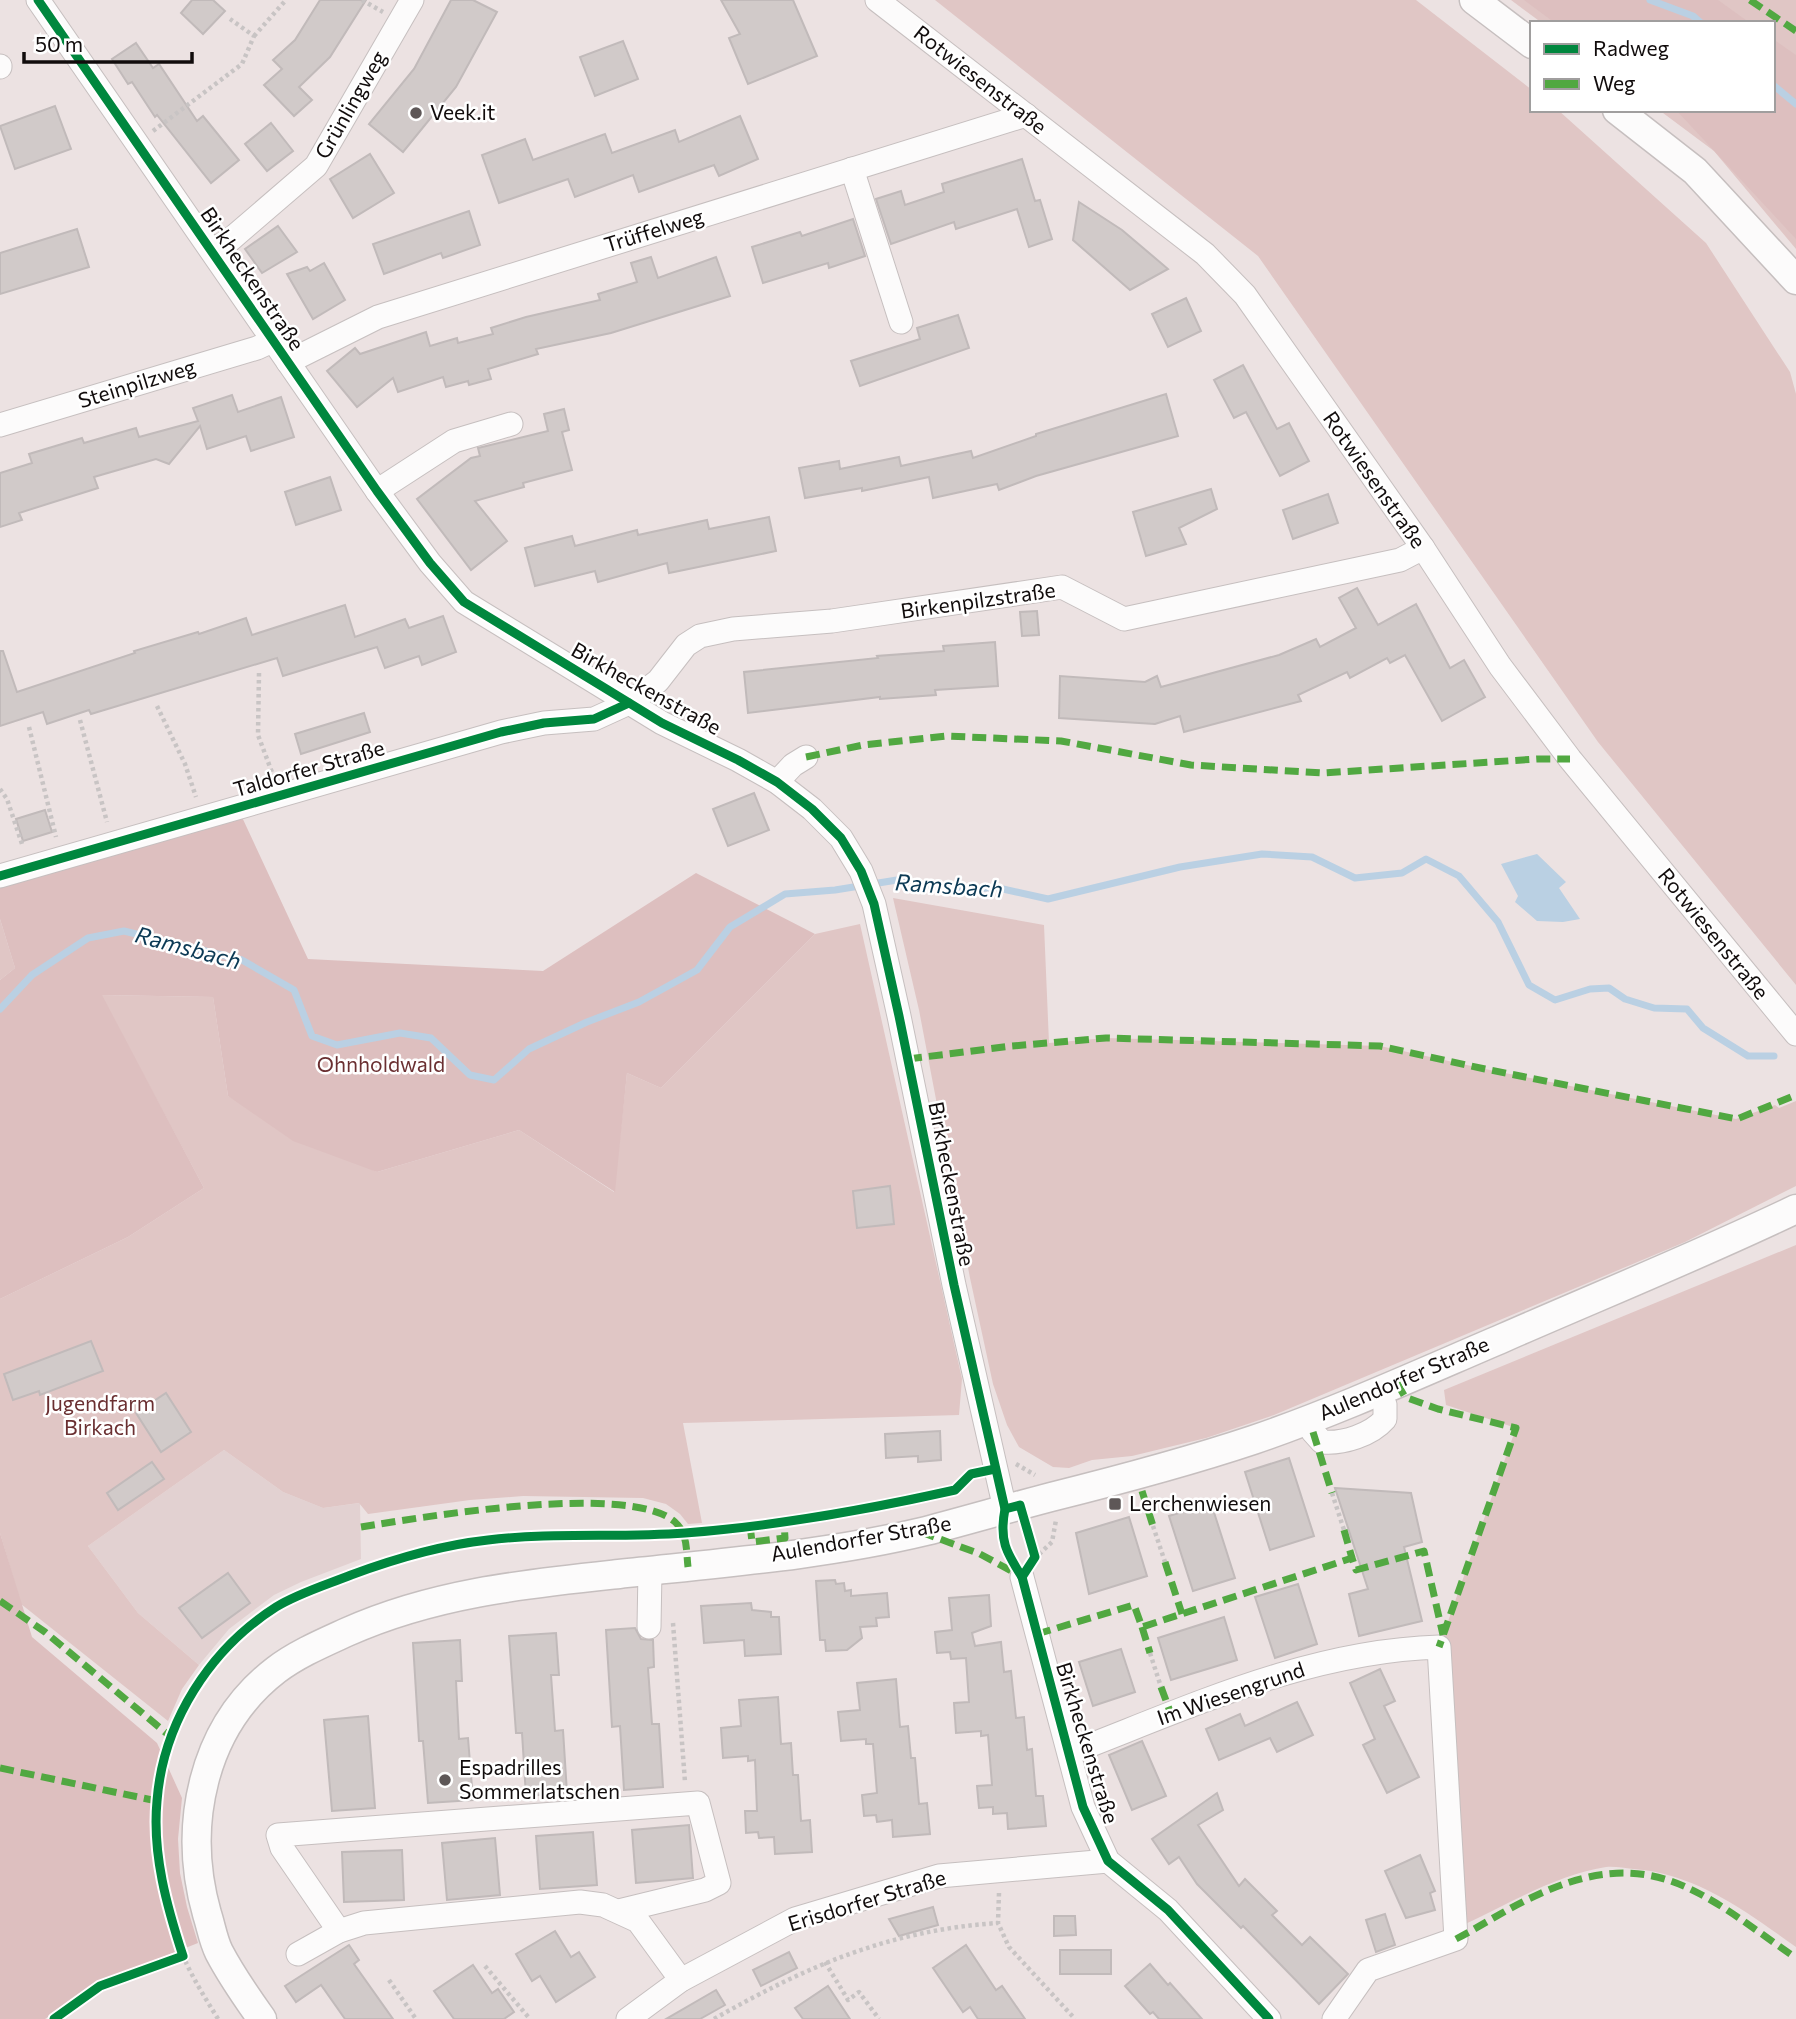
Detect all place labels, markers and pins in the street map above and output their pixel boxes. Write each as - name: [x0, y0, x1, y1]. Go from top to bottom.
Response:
- place label: Veek.it: [430, 99, 495, 124]
- marker: Veek.it: [408, 105, 424, 121]
- place label: Lerchenwiesen: [1129, 1490, 1271, 1515]
- marker: Lerchenwiesen: [1107, 1496, 1123, 1512]
- place label: Espadrilles Sommerlatschen: [459, 1754, 620, 1803]
- marker: Espadrilles Sommerlatschen: [437, 1772, 453, 1788]

